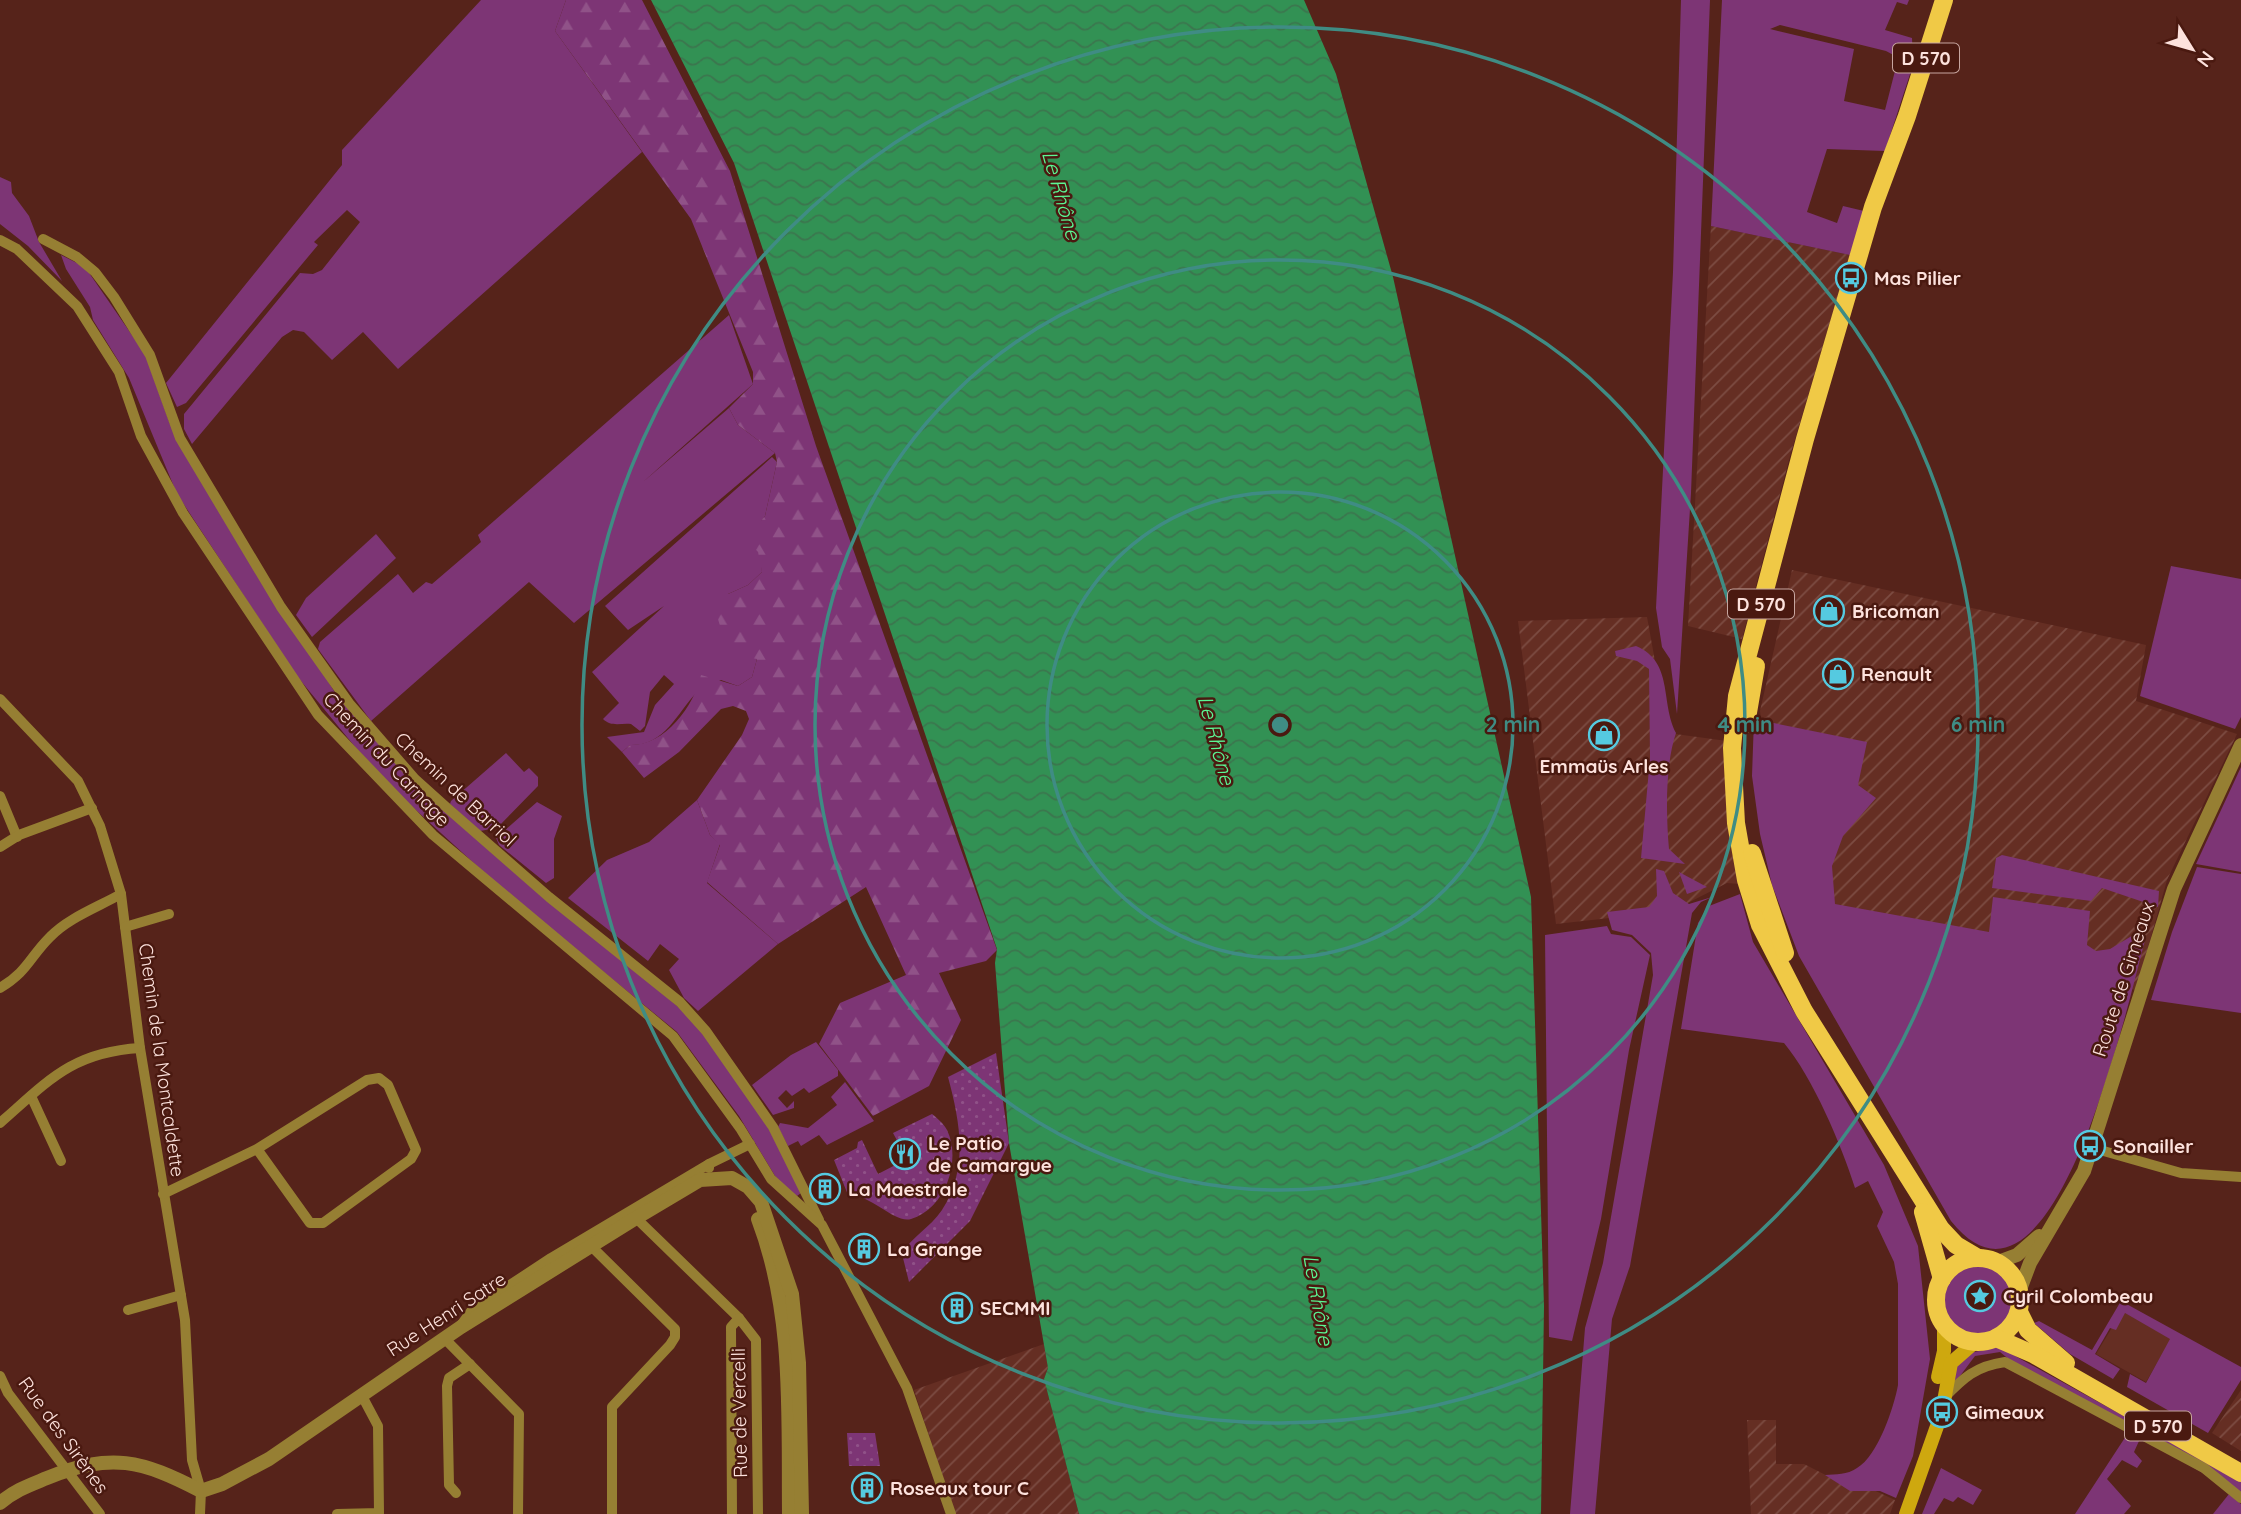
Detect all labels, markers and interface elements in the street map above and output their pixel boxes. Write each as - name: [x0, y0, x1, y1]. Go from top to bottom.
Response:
- north arrow: [2157, 14, 2227, 84]
- road number: D 570: [1893, 44, 1959, 72]
- text: N: [2192, 46, 2219, 72]
- water label: Le Rhône: [1037, 147, 1087, 244]
- bus stop icon: Mas Pilier: [1834, 261, 1868, 295]
- place label: Mas Pilier: [1874, 266, 1961, 290]
- road number: D 570: [1728, 590, 1794, 618]
- shop icon: Bricoman: [1812, 594, 1846, 628]
- place label: Bricoman: [1852, 599, 1940, 623]
- shop icon: Renault: [1821, 657, 1855, 691]
- place label: Renault: [1861, 662, 1932, 686]
- street label: Chemin du Carnage: [318, 687, 456, 831]
- water label: Le Rhône: [1193, 692, 1242, 789]
- text: 2 min: [1486, 711, 1540, 737]
- text: 4 min: [1717, 711, 1773, 737]
- text: 6 min: [1951, 711, 2005, 737]
- centre of rings: [1268, 713, 1292, 737]
- shop icon: Emmaüs Arles: [1587, 718, 1621, 752]
- street label: Chemin de Barriol: [390, 727, 522, 851]
- place label: Emmaüs Arles: [1540, 754, 1668, 778]
- street label: Route de Gimeaux: [2087, 899, 2159, 1059]
- street label: Chemin de la Montcaldette: [134, 942, 190, 1178]
- bus stop icon: Sonailler: [2073, 1129, 2107, 1163]
- place label: Le Patio de Camargue: [928, 1131, 1052, 1177]
- place label: Sonailler: [2113, 1134, 2193, 1158]
- restaurant icon: Le Patio de Camargue: [888, 1137, 922, 1171]
- building icon: La Maestrale: [808, 1172, 842, 1206]
- place label: La Maestrale: [848, 1177, 968, 1201]
- building icon: La Grange: [847, 1232, 881, 1266]
- place label: La Grange: [887, 1237, 982, 1261]
- water label: Le Rhône: [1298, 1253, 1340, 1348]
- street label: Rue Henri Satre: [382, 1266, 510, 1362]
- place icon: Cyril Colombeau: [1963, 1279, 1997, 1313]
- place label: Cyril Colombeau: [2003, 1284, 2153, 1308]
- building icon: SECMMI: [940, 1291, 974, 1325]
- place label: SECMMI: [980, 1296, 1050, 1320]
- street label: Rue de Vercelli: [726, 1348, 752, 1478]
- street label: Rue des Sirènes: [14, 1372, 115, 1498]
- bus stop icon: Gimeaux: [1925, 1395, 1959, 1429]
- place label: Gimeaux: [1965, 1400, 2044, 1424]
- road number: D 570: [2125, 1412, 2191, 1441]
- building icon: Roseaux tour C: [850, 1471, 884, 1505]
- place label: Roseaux tour C: [890, 1476, 1029, 1500]

